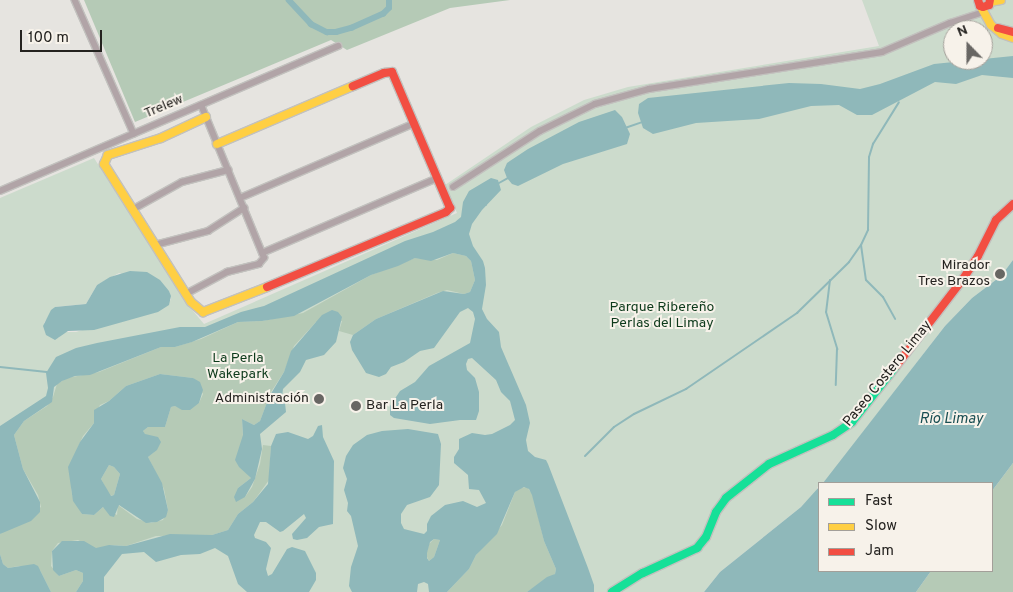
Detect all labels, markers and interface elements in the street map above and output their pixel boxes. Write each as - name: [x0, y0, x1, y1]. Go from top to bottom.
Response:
- scale bar: [22, 20, 105, 52]
- north arrow: [943, 20, 993, 70]
- text: N: [955, 22, 970, 41]
- text: 100 m: [28, 29, 69, 48]
- street label: Trelew: [142, 91, 186, 123]
- place label: Mirador Tres Brazos: [918, 258, 990, 290]
- marker: Mirador Tres Brazos: [994, 268, 1006, 280]
- park label: Parque Ribereño Perlas del Limay: [610, 300, 714, 332]
- street label: Paseo Costero Limay: [840, 318, 936, 430]
- park label: La Perla Wakepark: [207, 351, 269, 384]
- place label: Administración: [215, 391, 309, 407]
- marker: Administración: [313, 393, 325, 405]
- place label: Bar La Perla: [366, 398, 443, 414]
- marker: Bar La Perla: [350, 400, 362, 412]
- water label: Río Limay: [919, 411, 983, 429]
- legend: [818, 482, 993, 572]
- text: Fast: [865, 492, 893, 511]
- text: Slow: [865, 517, 897, 536]
- text: Jam: [865, 542, 894, 561]

